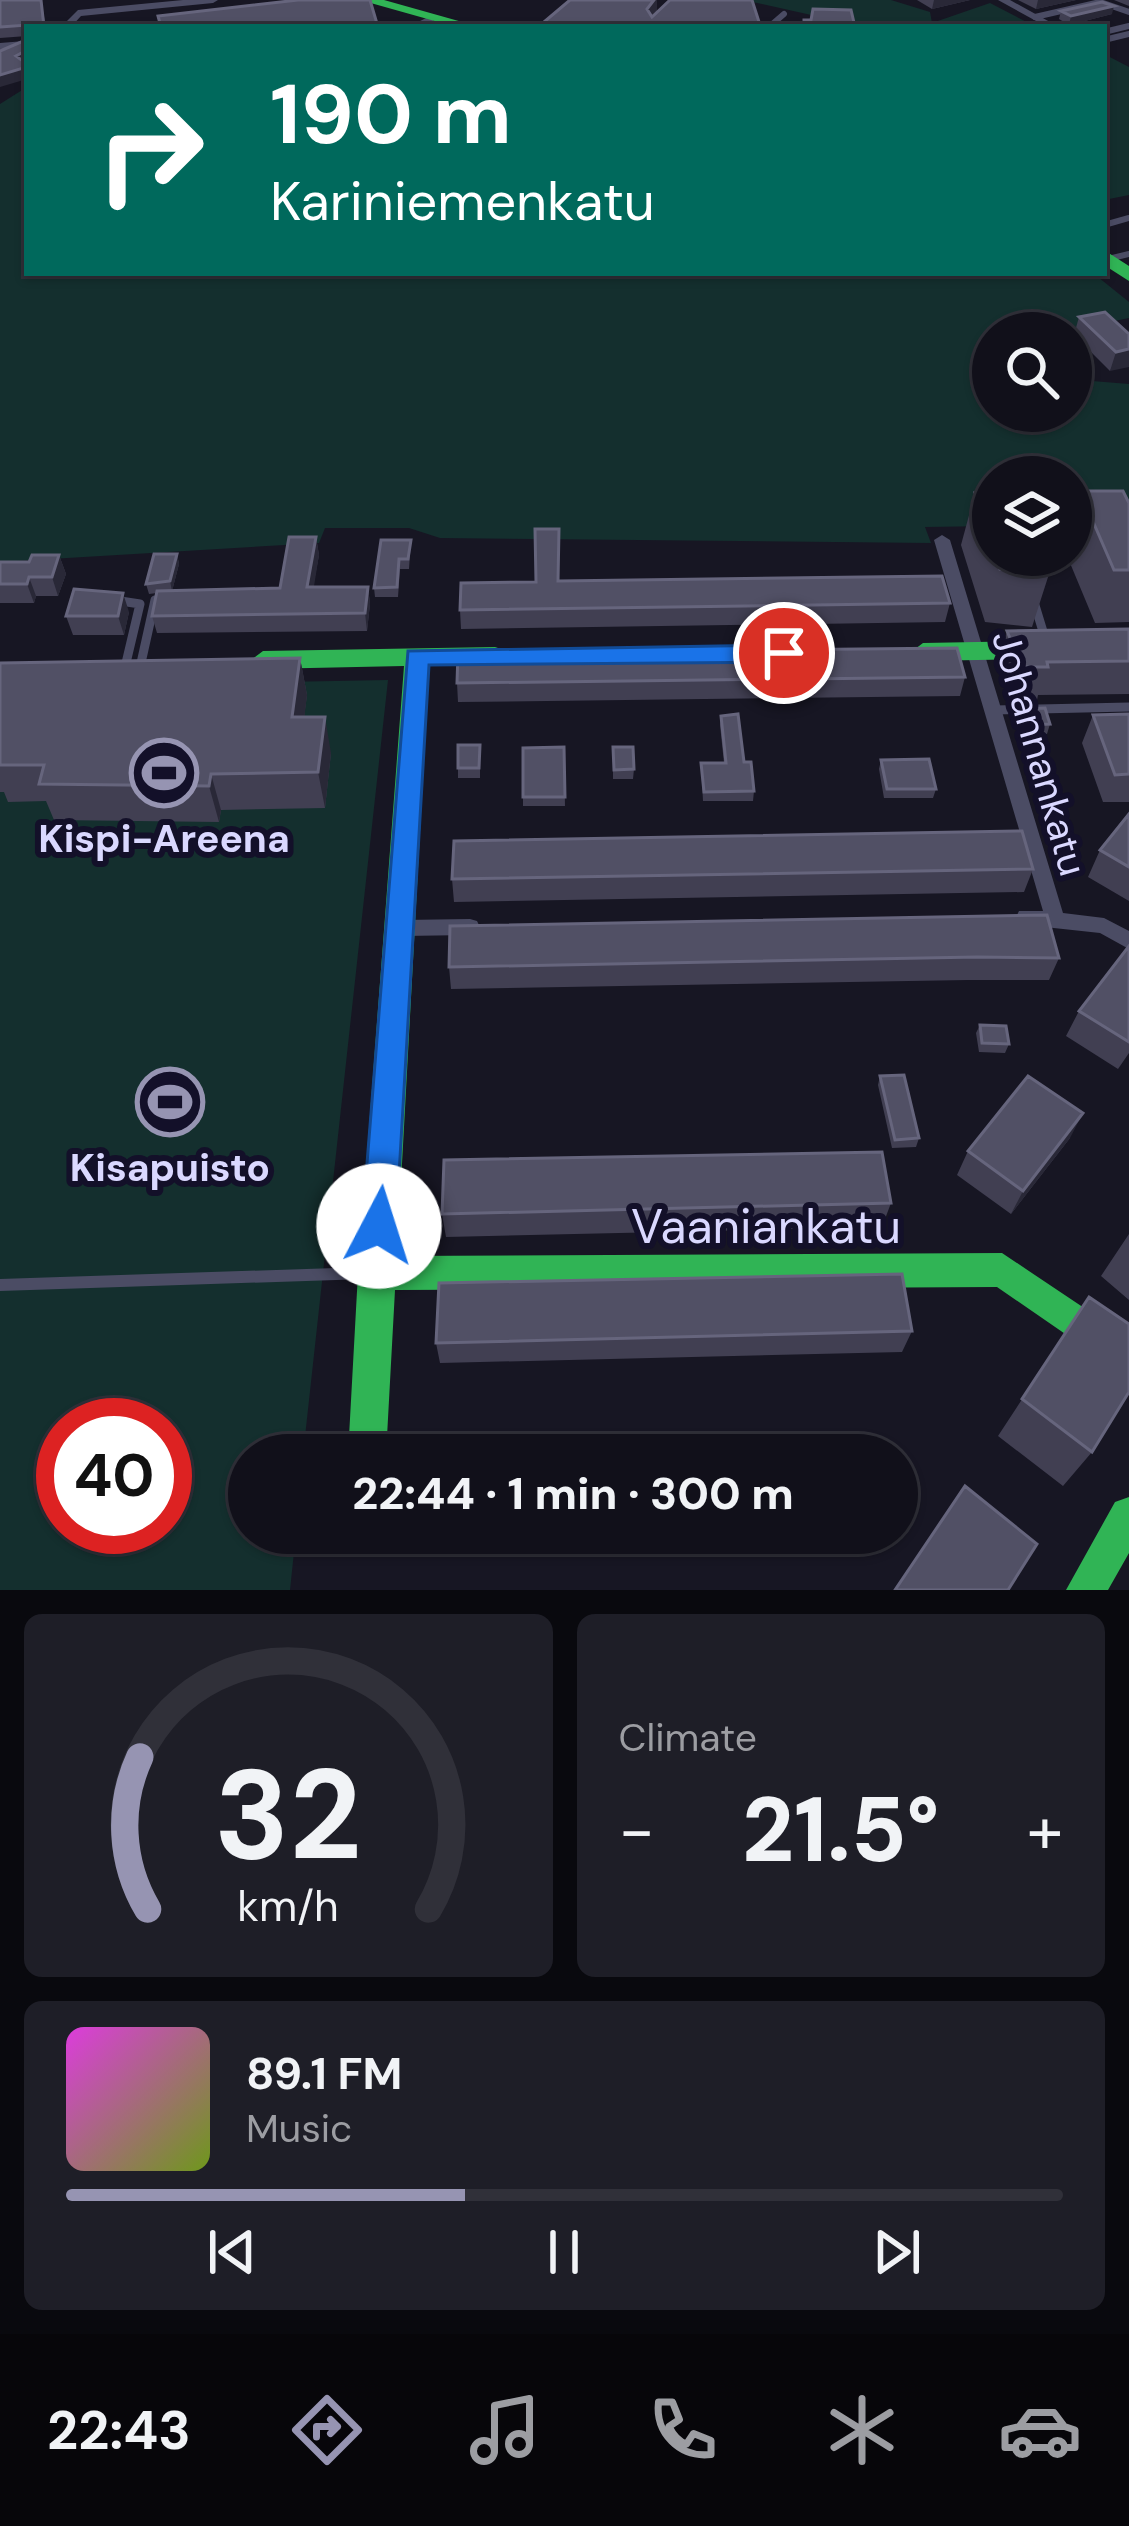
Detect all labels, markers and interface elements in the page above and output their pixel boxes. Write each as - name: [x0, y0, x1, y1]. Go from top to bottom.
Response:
- text: 190 m: [270, 60, 512, 169]
- icon: right: [72, 72, 228, 228]
- text: Kariniemenkatu: [270, 166, 655, 237]
- map controls: [972, 312, 1092, 576]
- button: search: [972, 312, 1092, 432]
- button: layers: [972, 456, 1092, 576]
- pin: [733, 602, 835, 704]
- icon: arrive: [751, 620, 817, 686]
- street label: Johannankatu: [980, 625, 1099, 882]
- sports icon: Kispi-Areena: [129, 738, 199, 808]
- place label: Kispi-Areena: [38, 813, 290, 864]
- sports icon: Kisapuisto: [135, 1067, 205, 1137]
- place label: Kisapuisto: [70, 1142, 270, 1193]
- position arrow: [316, 1163, 442, 1289]
- street label: Vaaniankatu: [631, 1195, 901, 1258]
- speed limit sign: 40: [36, 1398, 192, 1554]
- text: 22:44 · 1 min · 300 m: [352, 1464, 794, 1523]
- text: Climate: [619, 1712, 757, 1763]
- text: 32: [215, 1734, 362, 1897]
- text: 21.5°: [742, 1772, 939, 1889]
- text: −: [619, 1788, 655, 1873]
- text: +: [1027, 1788, 1063, 1873]
- text: km/h: [238, 1877, 339, 1933]
- text: 89.1 FM: [246, 2044, 402, 2103]
- text: Music: [246, 2103, 352, 2154]
- icon: previous: [199, 2219, 265, 2285]
- icon: pause: [531, 2219, 597, 2285]
- icon: next: [864, 2219, 930, 2285]
- icon: directions: [285, 2388, 369, 2472]
- icon: music: [463, 2388, 547, 2472]
- icon: phone: [641, 2388, 725, 2472]
- icon: climate: [820, 2388, 904, 2472]
- icon: car: [998, 2388, 1082, 2472]
- text: 22:43: [47, 2395, 191, 2466]

